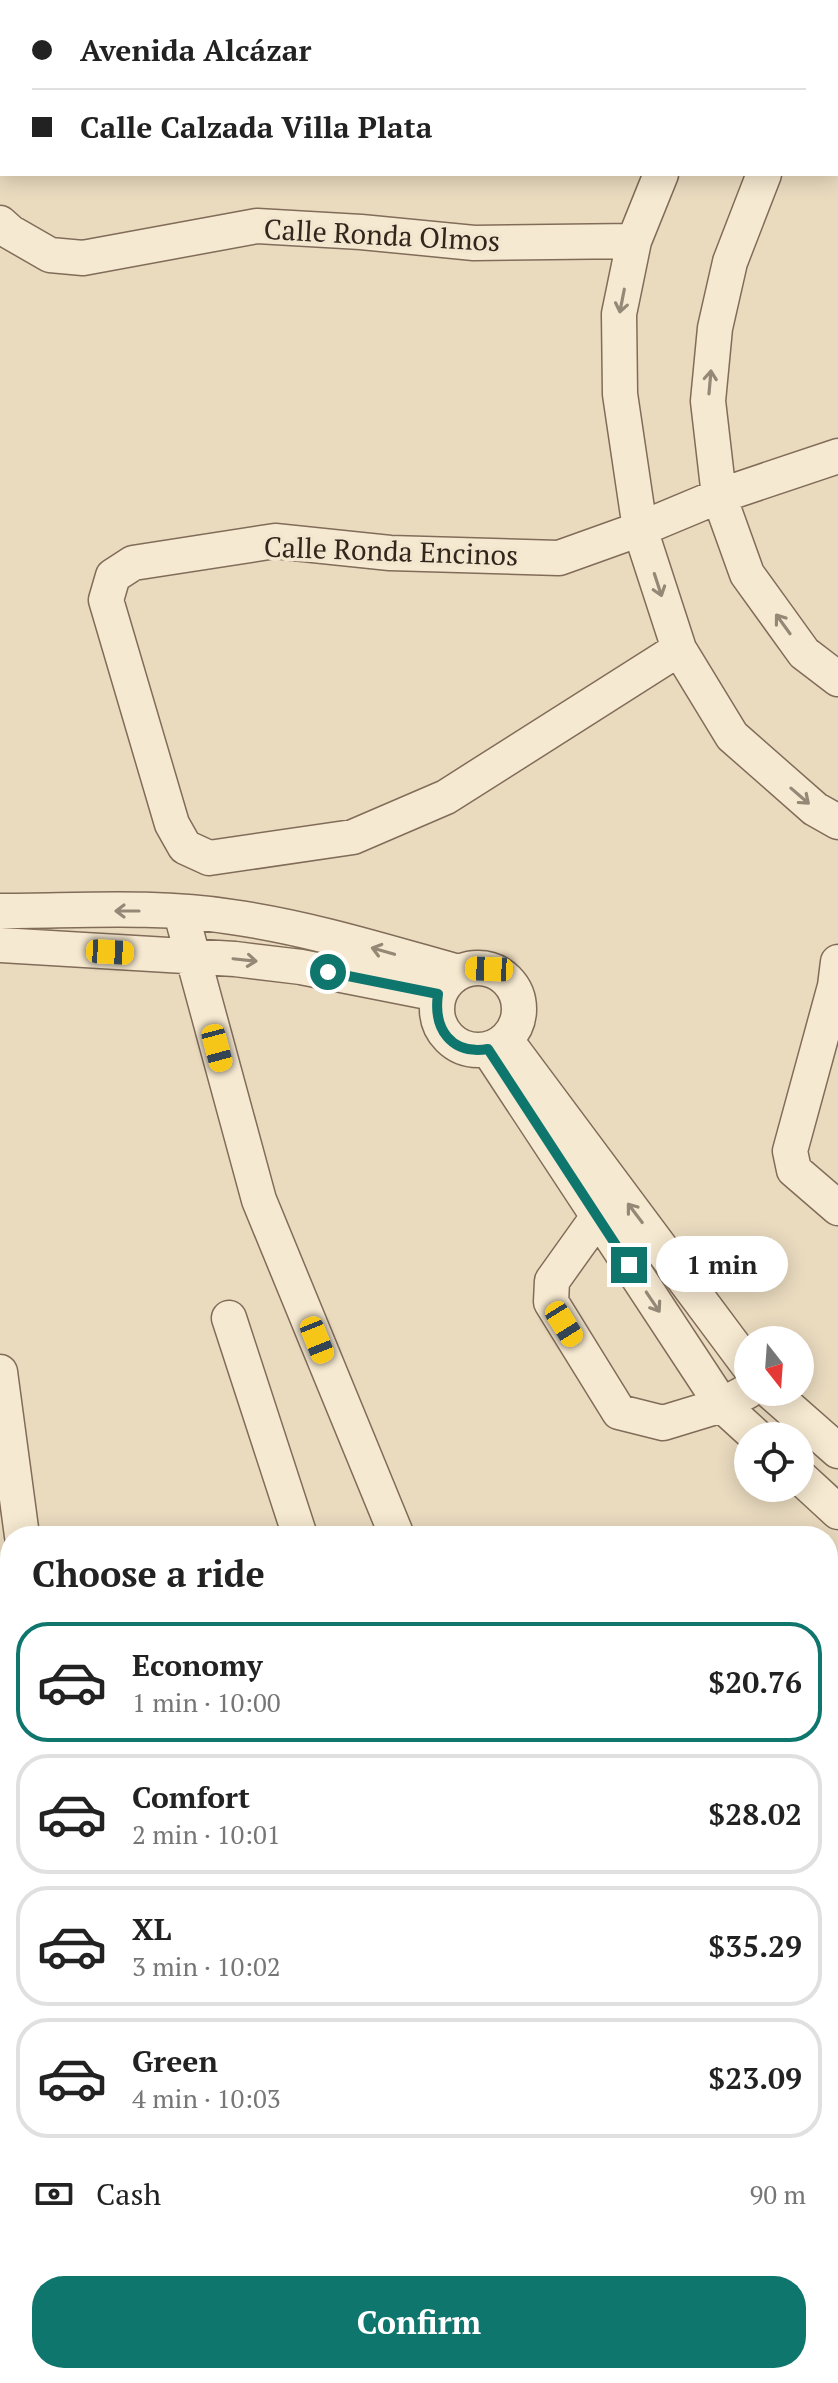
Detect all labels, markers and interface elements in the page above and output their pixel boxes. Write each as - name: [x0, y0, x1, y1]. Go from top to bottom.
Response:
- text: Avenida Alcázar: [80, 30, 311, 70]
- text: Calle Calzada Villa Plata: [80, 107, 432, 147]
- street label: Calle Ronda Olmos: [263, 210, 501, 259]
- one-way arrow: [613, 288, 628, 314]
- one-way arrow: [702, 369, 717, 396]
- street label: Calle Ronda Encinos: [263, 528, 519, 573]
- one-way arrow: [651, 572, 666, 597]
- one-way arrow: [775, 614, 791, 636]
- one-way arrow: [789, 786, 809, 804]
- one-way arrow: [114, 903, 141, 919]
- car: [85, 939, 135, 965]
- one-way arrow: [371, 943, 397, 958]
- one-way arrow: [232, 953, 258, 968]
- route start: [310, 954, 346, 990]
- car: [465, 956, 513, 982]
- car: [199, 1022, 235, 1074]
- one-way arrow: [626, 1202, 643, 1224]
- callout: 1 min: [657, 1237, 789, 1293]
- route end: [611, 1247, 647, 1283]
- text: 1 min: [686, 1247, 758, 1281]
- one-way arrow: [646, 1290, 662, 1313]
- car: [541, 1297, 587, 1351]
- car: [297, 1313, 337, 1367]
- north arrow: [734, 1326, 814, 1406]
- map controls: [734, 1326, 814, 1502]
- button: locate: [734, 1422, 814, 1502]
- text: Choose a ride: [32, 1550, 265, 1597]
- text: Economy: [132, 1645, 263, 1685]
- icon: car: [36, 1646, 108, 1718]
- text: $20.76: [708, 1662, 802, 1702]
- text: 1 min · 10:00: [132, 1685, 281, 1719]
- text: Comfort: [132, 1777, 250, 1817]
- icon: car: [36, 1778, 108, 1850]
- text: $28.02: [708, 1794, 802, 1834]
- text: 2 min · 10:01: [132, 1817, 281, 1851]
- text: XL: [132, 1909, 171, 1949]
- icon: car: [36, 1910, 108, 1982]
- text: $35.29: [708, 1926, 802, 1966]
- text: 3 min · 10:02: [132, 1949, 281, 1983]
- text: Green: [132, 2041, 218, 2081]
- icon: car: [36, 2042, 108, 2114]
- text: $23.09: [708, 2058, 802, 2098]
- text: 4 min · 10:03: [132, 2081, 281, 2115]
- icon: cash: [32, 2172, 76, 2216]
- text: Cash: [96, 2174, 161, 2214]
- text: 90 m: [750, 2177, 806, 2211]
- button: Confirm: [32, 2276, 806, 2368]

